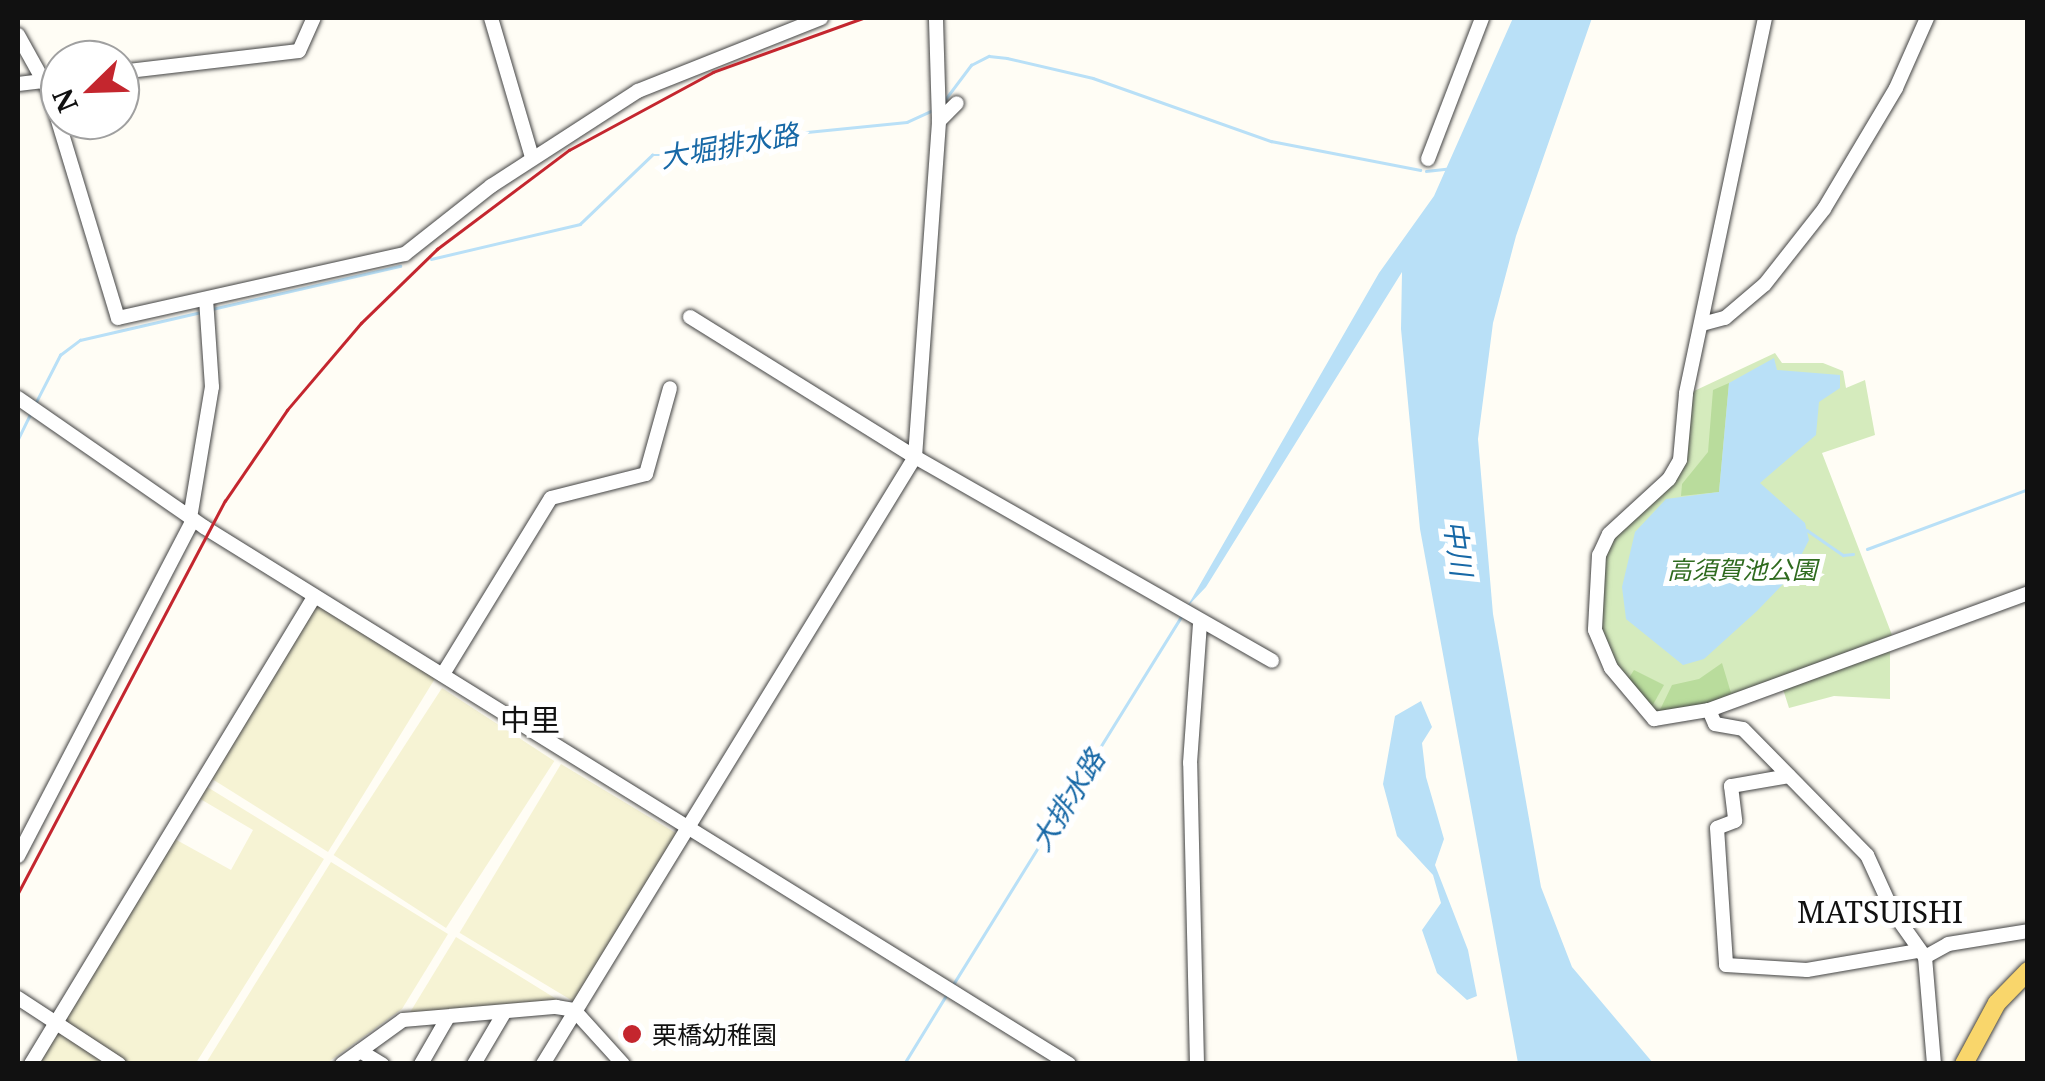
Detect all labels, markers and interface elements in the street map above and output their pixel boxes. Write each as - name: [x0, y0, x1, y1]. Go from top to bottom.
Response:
- north arrow: [40, 40, 140, 140]
- text: N: [42, 83, 86, 119]
- water label: 大堀排水路: [657, 116, 801, 174]
- water label: 中川: [1438, 518, 1480, 578]
- park label: 高須賀池公園: [1667, 554, 1817, 584]
- district label: 中里: [500, 702, 560, 738]
- water label: 大排水路: [1023, 744, 1111, 856]
- district label: MATSUISHI: [1786, 894, 1974, 930]
- place label: 栗橋幼稚園: [652, 1019, 777, 1049]
- marker: 栗橋幼稚園: [621, 1023, 643, 1045]

